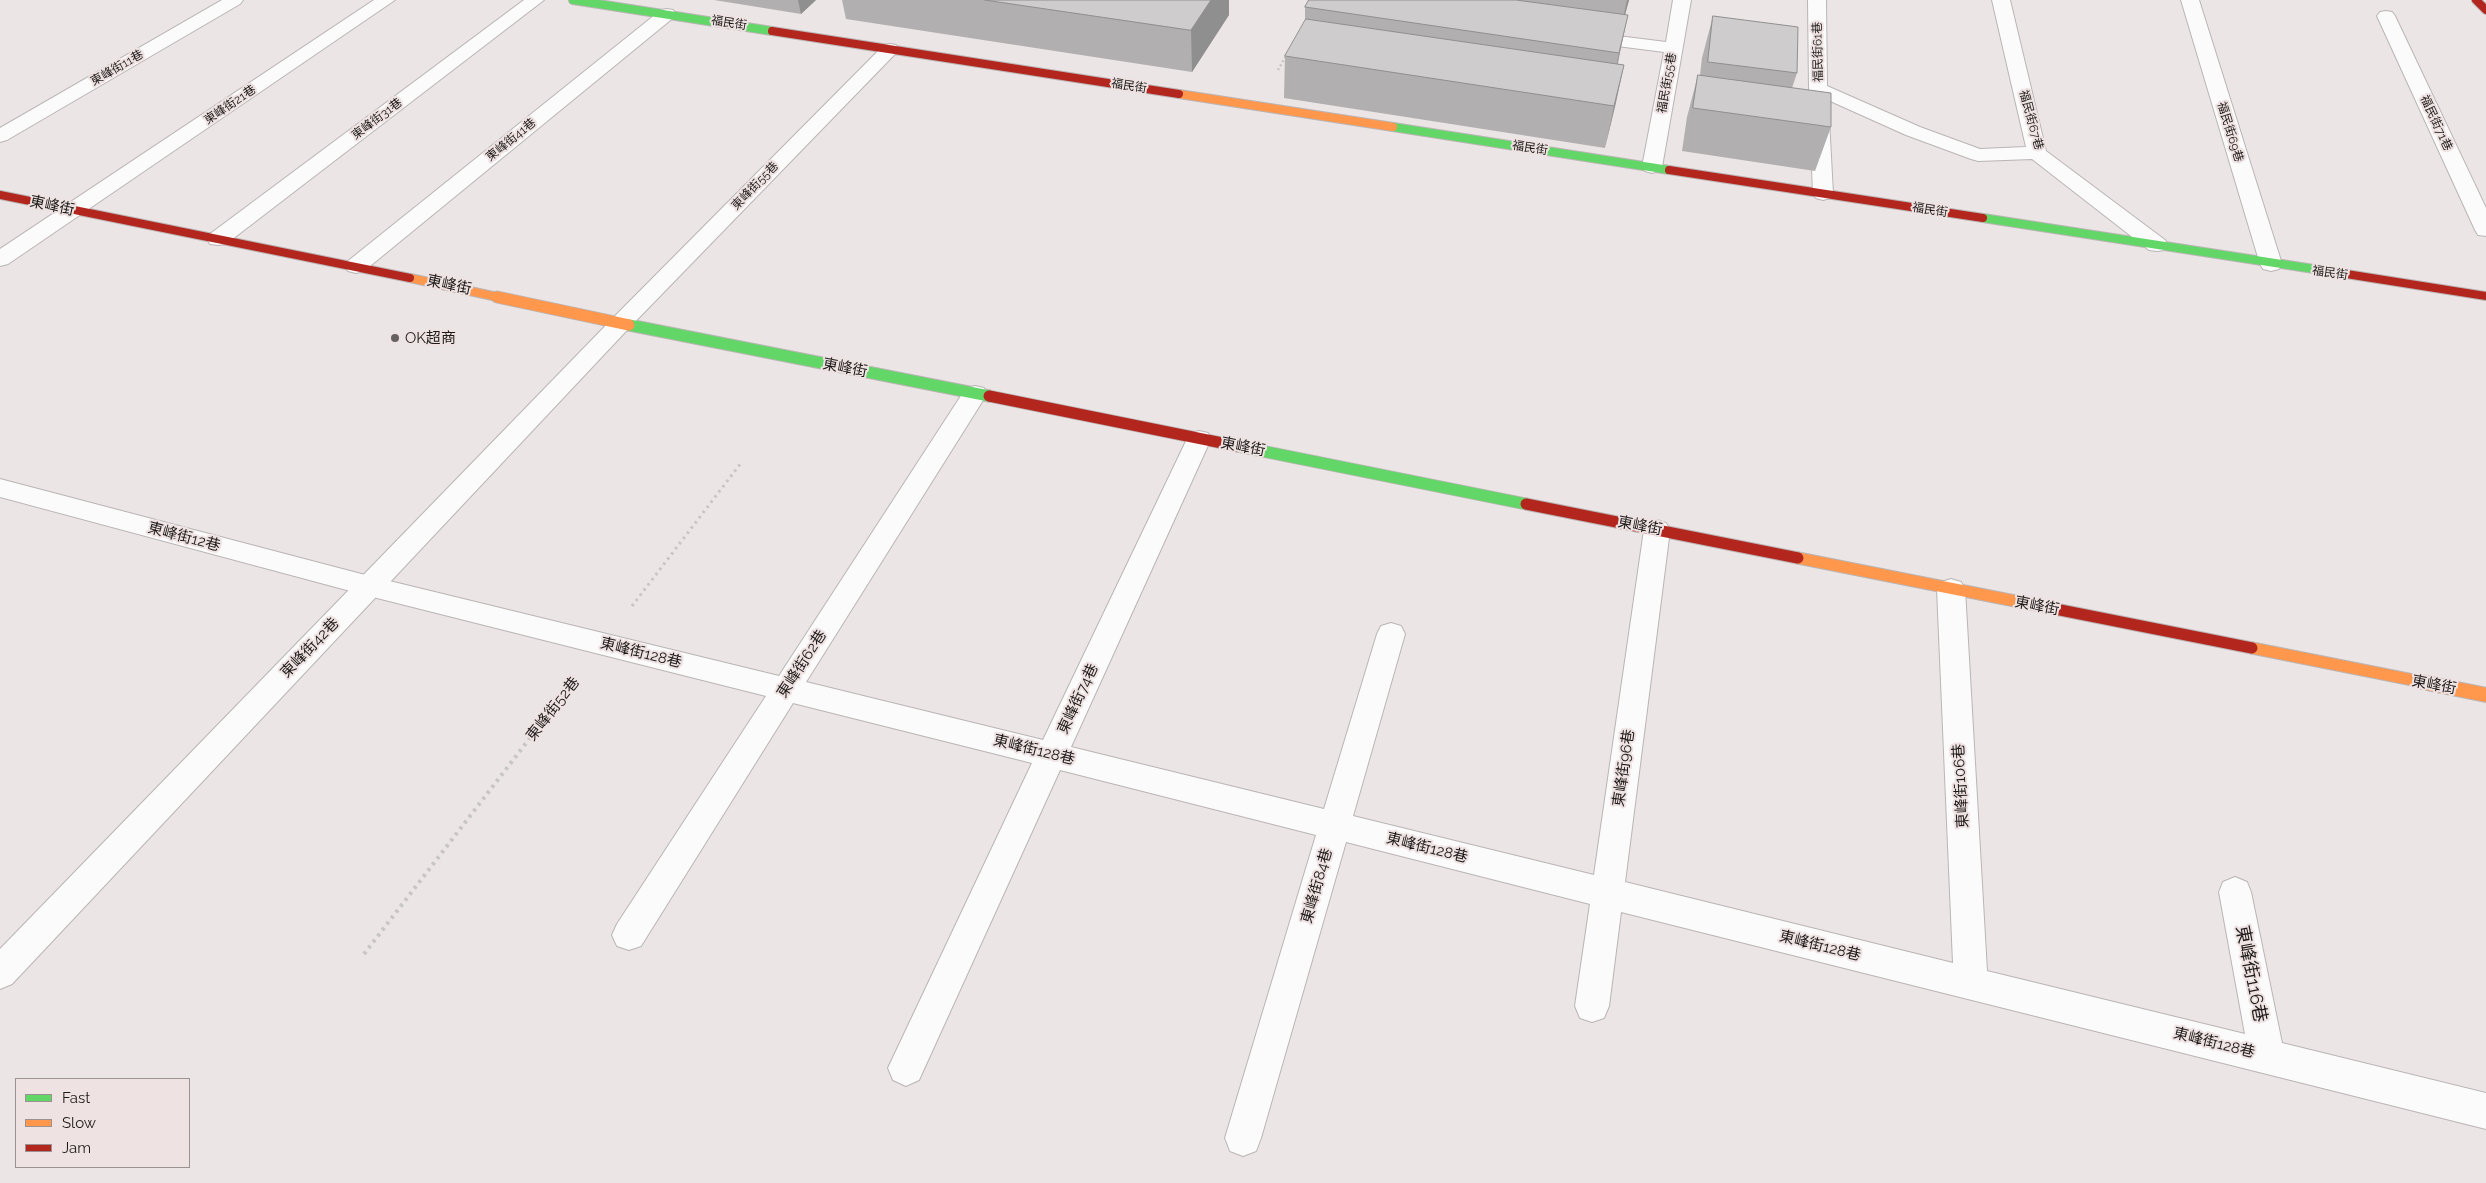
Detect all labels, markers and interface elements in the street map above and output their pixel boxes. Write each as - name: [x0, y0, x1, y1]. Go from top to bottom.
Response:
- street label: 福民街: [710, 13, 748, 33]
- street label: 福民街61巷: [1810, 22, 1826, 82]
- street label: 東峰街11巷: [88, 47, 146, 89]
- street label: 福民街55巷: [1655, 52, 1679, 114]
- street label: 福民街: [1110, 76, 1148, 96]
- street label: 東峰街21巷: [201, 82, 259, 128]
- street label: 福民街67巷: [2016, 88, 2046, 152]
- street label: 福民街71巷: [2417, 93, 2455, 153]
- street label: 東峰街31巷: [349, 95, 405, 143]
- street label: 福民街69巷: [2214, 100, 2246, 164]
- street label: 東峰街41巷: [483, 116, 539, 164]
- street label: 福民街: [1511, 138, 1549, 158]
- street label: 東峰街55巷: [729, 159, 781, 213]
- street label: 東峰街: [28, 193, 76, 219]
- street label: 福民街: [1911, 200, 1949, 220]
- street label: 福民街: [2311, 263, 2349, 283]
- street label: 東峰街: [425, 272, 473, 298]
- place label: OK超商: [405, 329, 456, 347]
- marker: OK超商: [389, 332, 401, 344]
- street label: 東峰街: [821, 355, 869, 381]
- street label: 東峰街: [1219, 434, 1267, 460]
- street label: 東峰街: [1616, 513, 1664, 539]
- street label: 東峰街12巷: [146, 519, 222, 555]
- street label: 東峰街: [2013, 593, 2061, 619]
- street label: 東峰街42巷: [277, 614, 343, 682]
- street label: 東峰街62巷: [774, 627, 830, 701]
- street label: 東峰街128巷: [598, 634, 684, 672]
- street label: 東峰街74巷: [1054, 661, 1102, 737]
- street label: 東峰街: [2410, 672, 2458, 698]
- street label: 東峰街52巷: [523, 674, 583, 744]
- street label: 東峰街96巷: [1610, 728, 1638, 808]
- street label: 東峰街128巷: [991, 731, 1077, 769]
- street label: 東峰街106巷: [1950, 743, 1972, 829]
- street label: 東峰街128巷: [1384, 829, 1470, 867]
- street label: 東峰街84巷: [1298, 846, 1336, 926]
- street label: 東峰街116巷: [2231, 924, 2271, 1024]
- street label: 東峰街128巷: [1777, 927, 1863, 965]
- street label: 東峰街128巷: [2171, 1024, 2257, 1062]
- legend: [15, 1078, 190, 1168]
- text: Fast: [62, 1089, 90, 1107]
- text: Slow: [62, 1114, 96, 1132]
- text: Jam: [62, 1139, 91, 1157]

